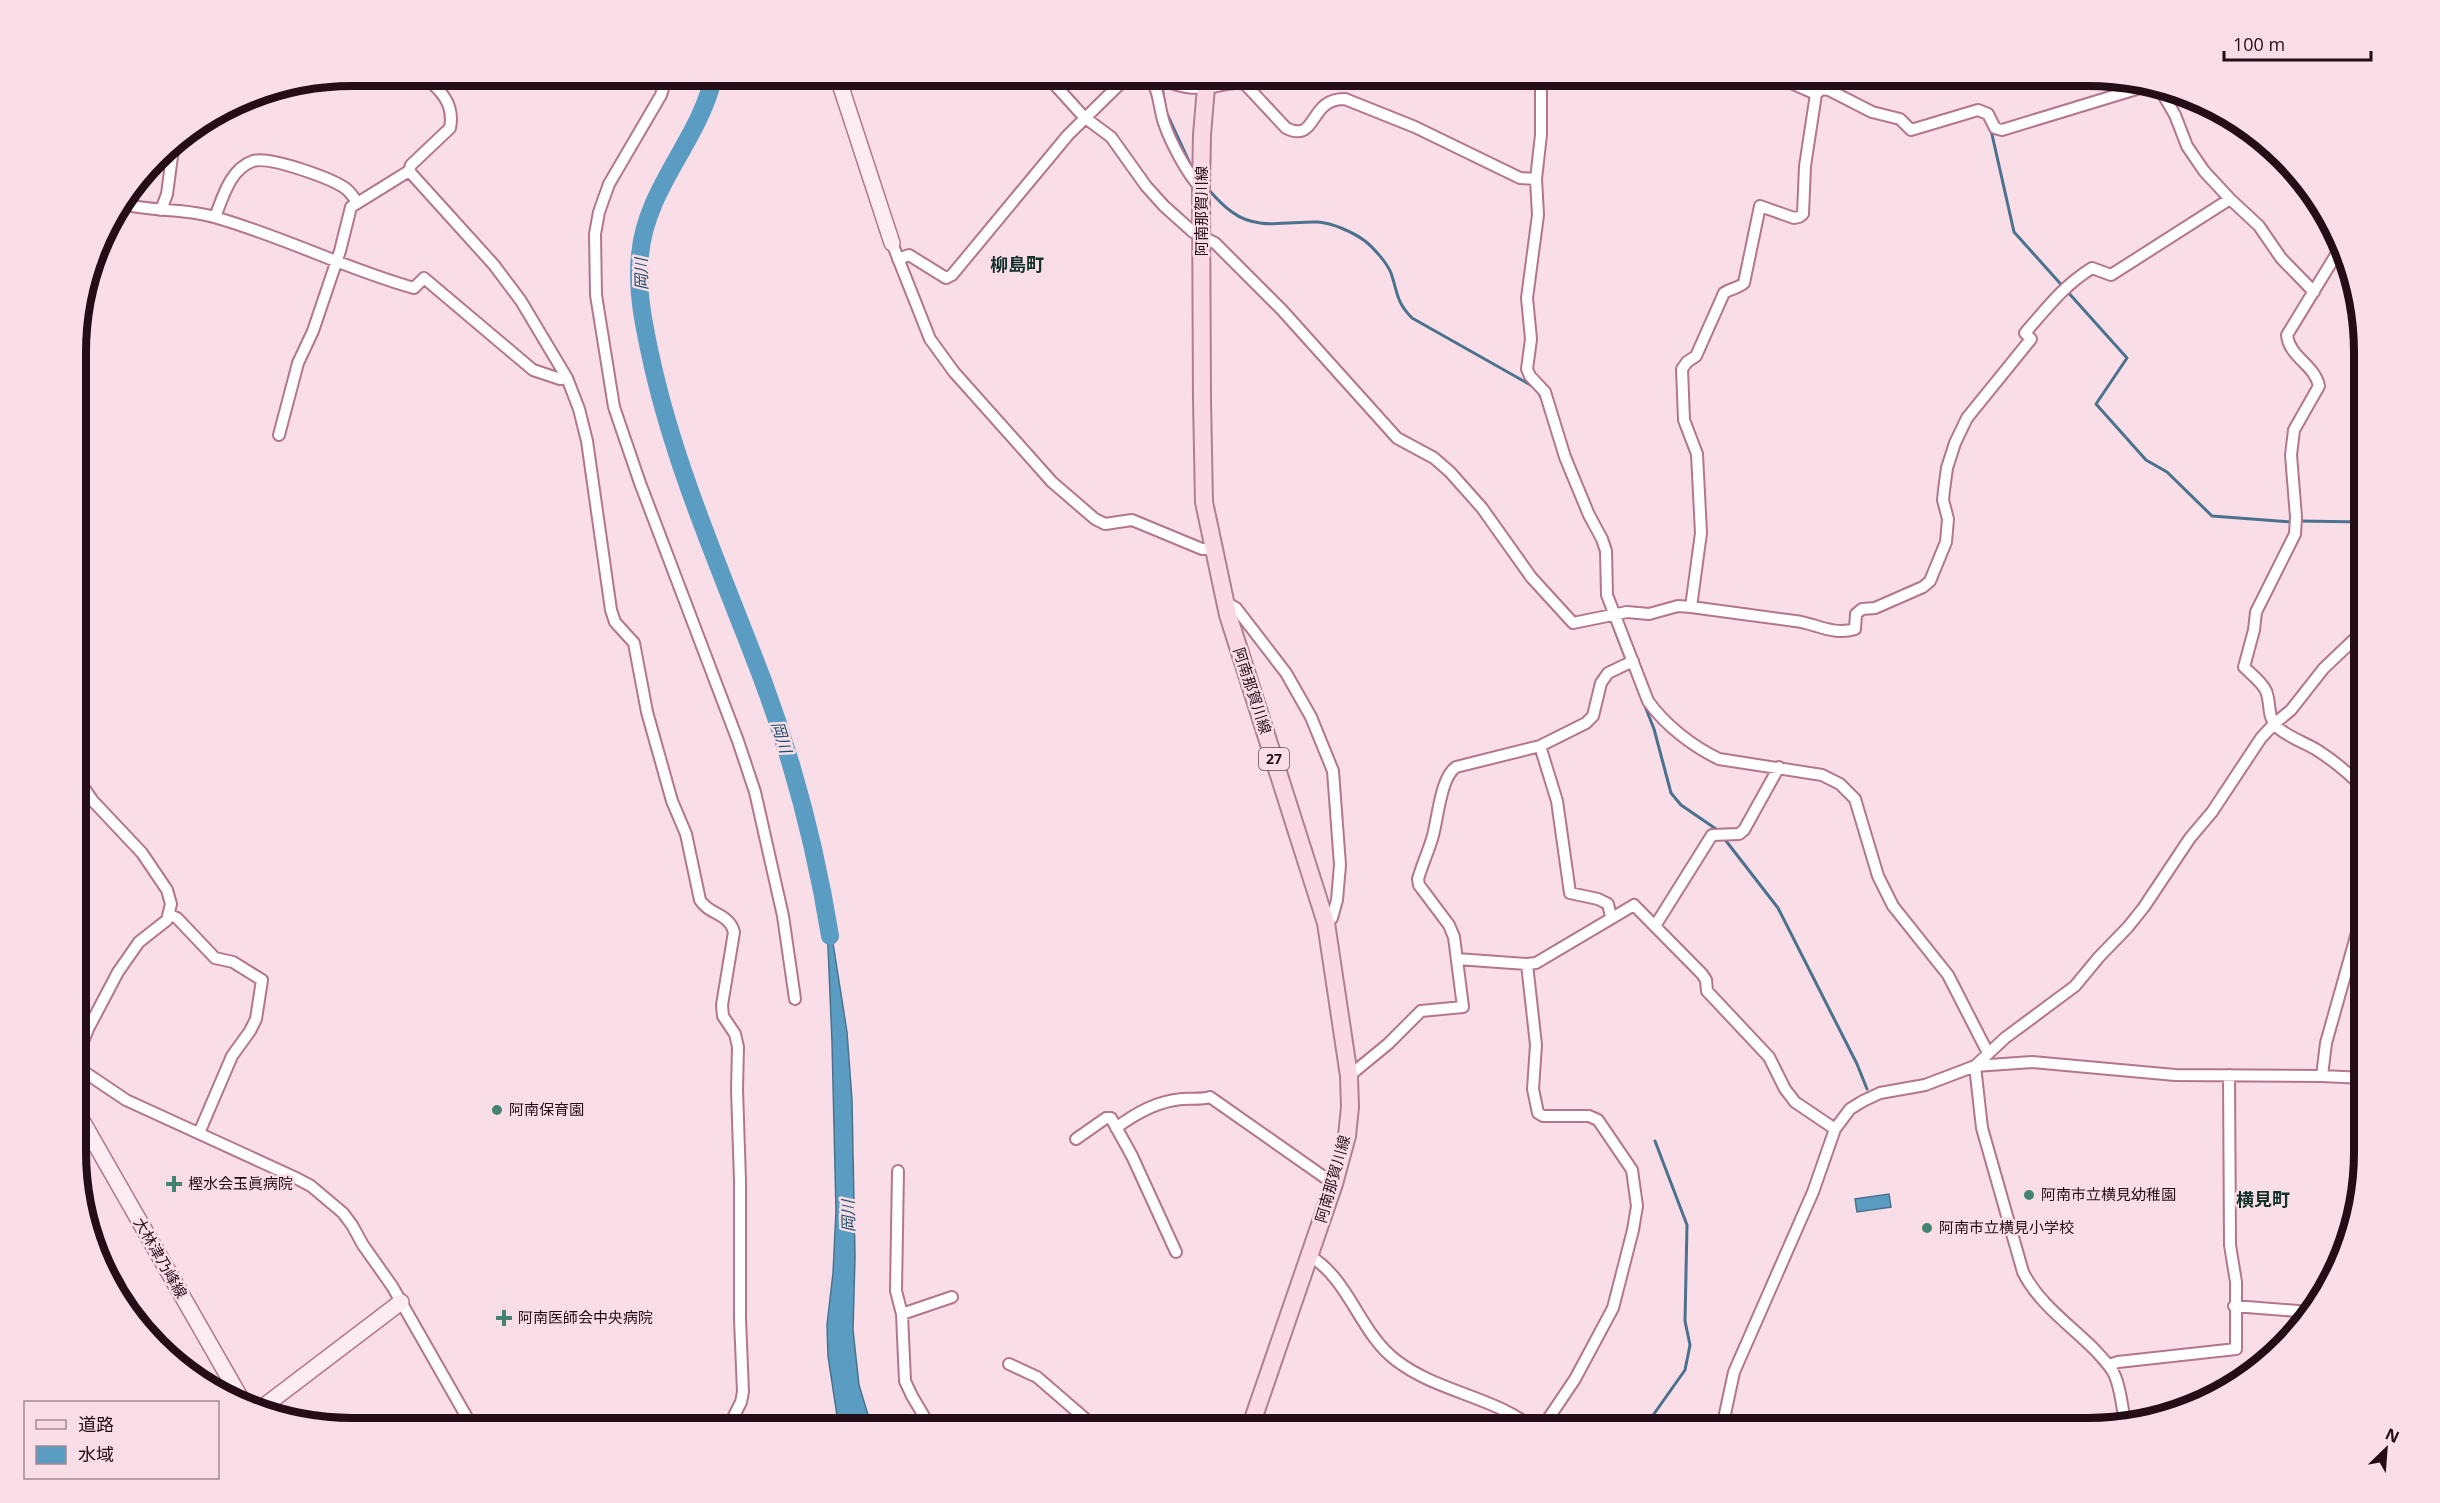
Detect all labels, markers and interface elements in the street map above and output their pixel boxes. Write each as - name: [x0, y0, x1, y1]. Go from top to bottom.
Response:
- scale bar: [2224, 24, 2371, 62]
- text: 100 m: [2233, 32, 2285, 56]
- street label: 阿南那賀川線: [1191, 166, 1211, 256]
- district label: 柳島町: [990, 252, 1044, 276]
- water label: 岡川: [630, 256, 652, 290]
- street label: 阿南那賀川線: [1230, 645, 1276, 737]
- water label: 岡川: [767, 718, 798, 757]
- road number: 27: [1259, 748, 1289, 770]
- place label: 阿南保育園: [509, 1099, 584, 1119]
- marker: 阿南保育園: [490, 1103, 504, 1117]
- street label: 阿南那賀川線: [1310, 1133, 1354, 1225]
- place label: 樫水会玉眞病院: [188, 1173, 293, 1193]
- marker: 樫水会玉眞病院: [165, 1175, 183, 1193]
- place label: 阿南市立横見幼稚園: [2041, 1184, 2176, 1204]
- district label: 横見町: [2236, 1187, 2290, 1211]
- marker: 阿南市立横見幼稚園: [2022, 1188, 2036, 1202]
- water label: 岡川: [837, 1198, 859, 1232]
- street label: 大林津乃峰線: [130, 1214, 192, 1301]
- place label: 阿南市立横見小学校: [1939, 1217, 2074, 1237]
- marker: 阿南市立横見小学校: [1920, 1221, 1934, 1235]
- place label: 阿南医師会中央病院: [518, 1307, 653, 1327]
- marker: 阿南医師会中央病院: [495, 1309, 513, 1327]
- legend: [24, 1401, 219, 1479]
- text: 道路: [78, 1412, 114, 1436]
- north arrow: [2356, 1419, 2416, 1479]
- text: N: [2382, 1423, 2403, 1448]
- text: 水域: [78, 1442, 114, 1466]

